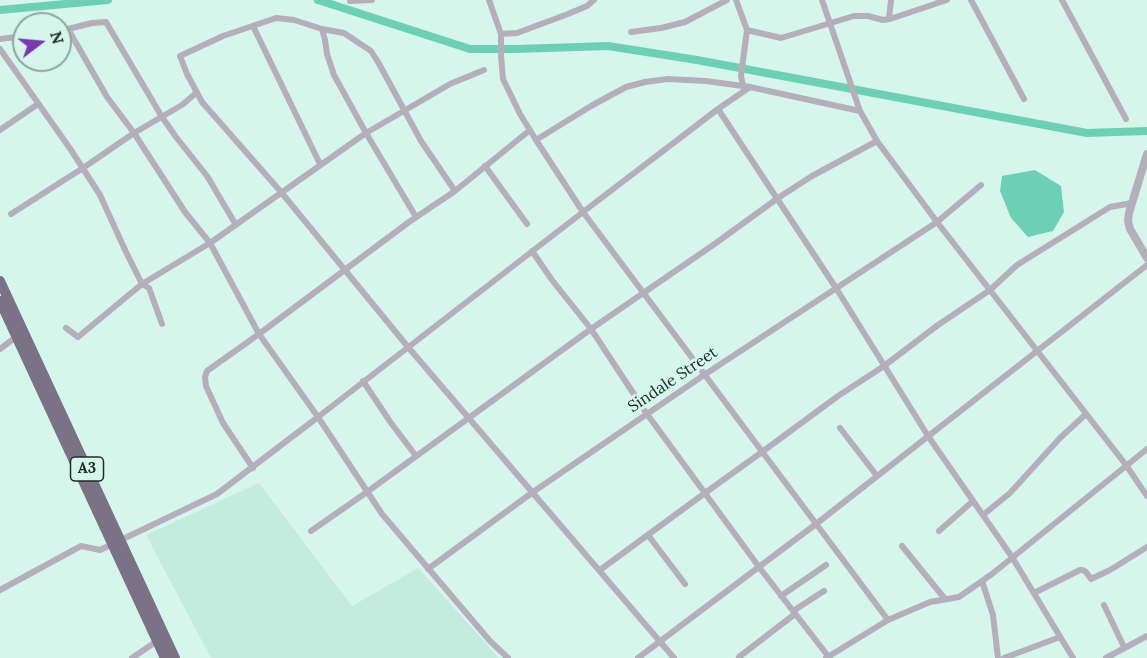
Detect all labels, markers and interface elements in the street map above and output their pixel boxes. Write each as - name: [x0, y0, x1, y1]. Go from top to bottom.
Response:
- north arrow: [12, 12, 72, 72]
- text: N: [46, 29, 69, 46]
- street label: Sindale Street: [625, 343, 721, 417]
- road number: A3: [70, 457, 104, 481]

